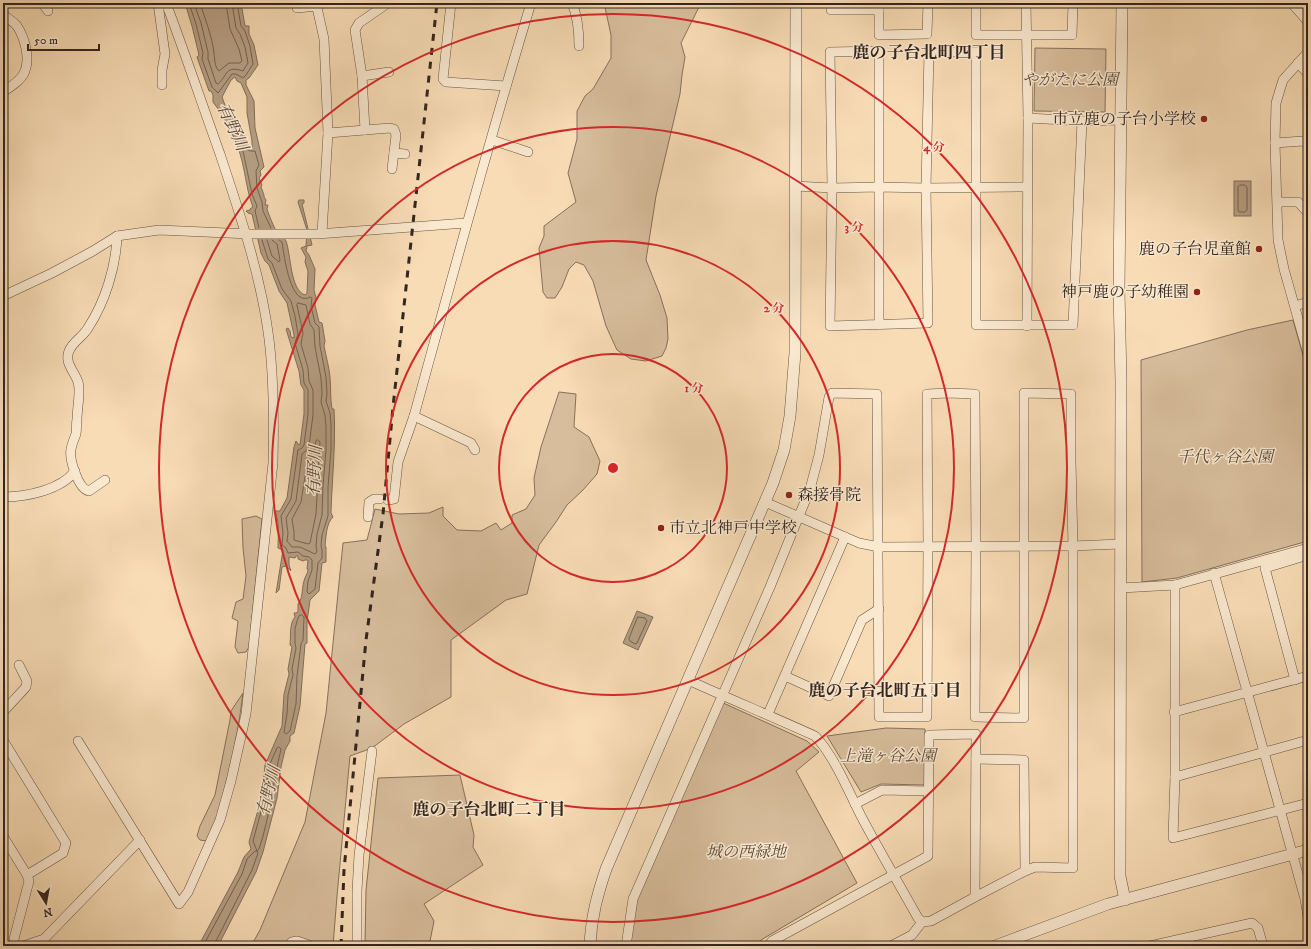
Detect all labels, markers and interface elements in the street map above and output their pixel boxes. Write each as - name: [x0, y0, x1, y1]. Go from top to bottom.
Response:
- scale bar: [28, 26, 99, 52]
- text: 50 m: [34, 33, 58, 48]
- district label: 鹿の子台北町四丁目: [853, 42, 1006, 64]
- park label: やがたに公園: [1022, 70, 1121, 90]
- water label: 有野川: [211, 99, 254, 157]
- place label: 市立鹿の子台小学校: [1052, 109, 1196, 129]
- marker: 市立鹿の子台小学校: [1199, 114, 1209, 124]
- text: 4 分: [922, 140, 945, 155]
- text: 3 分: [844, 220, 864, 235]
- place label: 鹿の子台児童館: [1139, 239, 1251, 259]
- marker: 鹿の子台児童館: [1254, 244, 1264, 254]
- place label: 神戸鹿の子幼稚園: [1061, 282, 1189, 302]
- marker: 神戸鹿の子幼稚園: [1192, 287, 1202, 297]
- text: 2 分: [764, 301, 784, 316]
- text: 1 分: [685, 381, 703, 396]
- water label: 有野川: [303, 443, 327, 497]
- park label: 千代ヶ谷公園: [1177, 447, 1276, 467]
- centre of rings: [606, 461, 620, 475]
- place label: 森接骨院: [797, 485, 861, 505]
- marker: 森接骨院: [784, 490, 794, 500]
- place label: 市立北神戸中学校: [669, 518, 797, 538]
- marker: 市立北神戸中学校: [656, 523, 666, 533]
- district label: 鹿の子台北町五丁目: [809, 680, 962, 702]
- park label: 上滝ヶ谷公園: [840, 746, 939, 766]
- water label: 有野川: [252, 762, 286, 818]
- district label: 鹿の子台北町二丁目: [413, 799, 566, 821]
- park label: 城の西緑地: [706, 842, 788, 862]
- north arrow: [26, 883, 66, 923]
- text: N: [42, 904, 53, 920]

